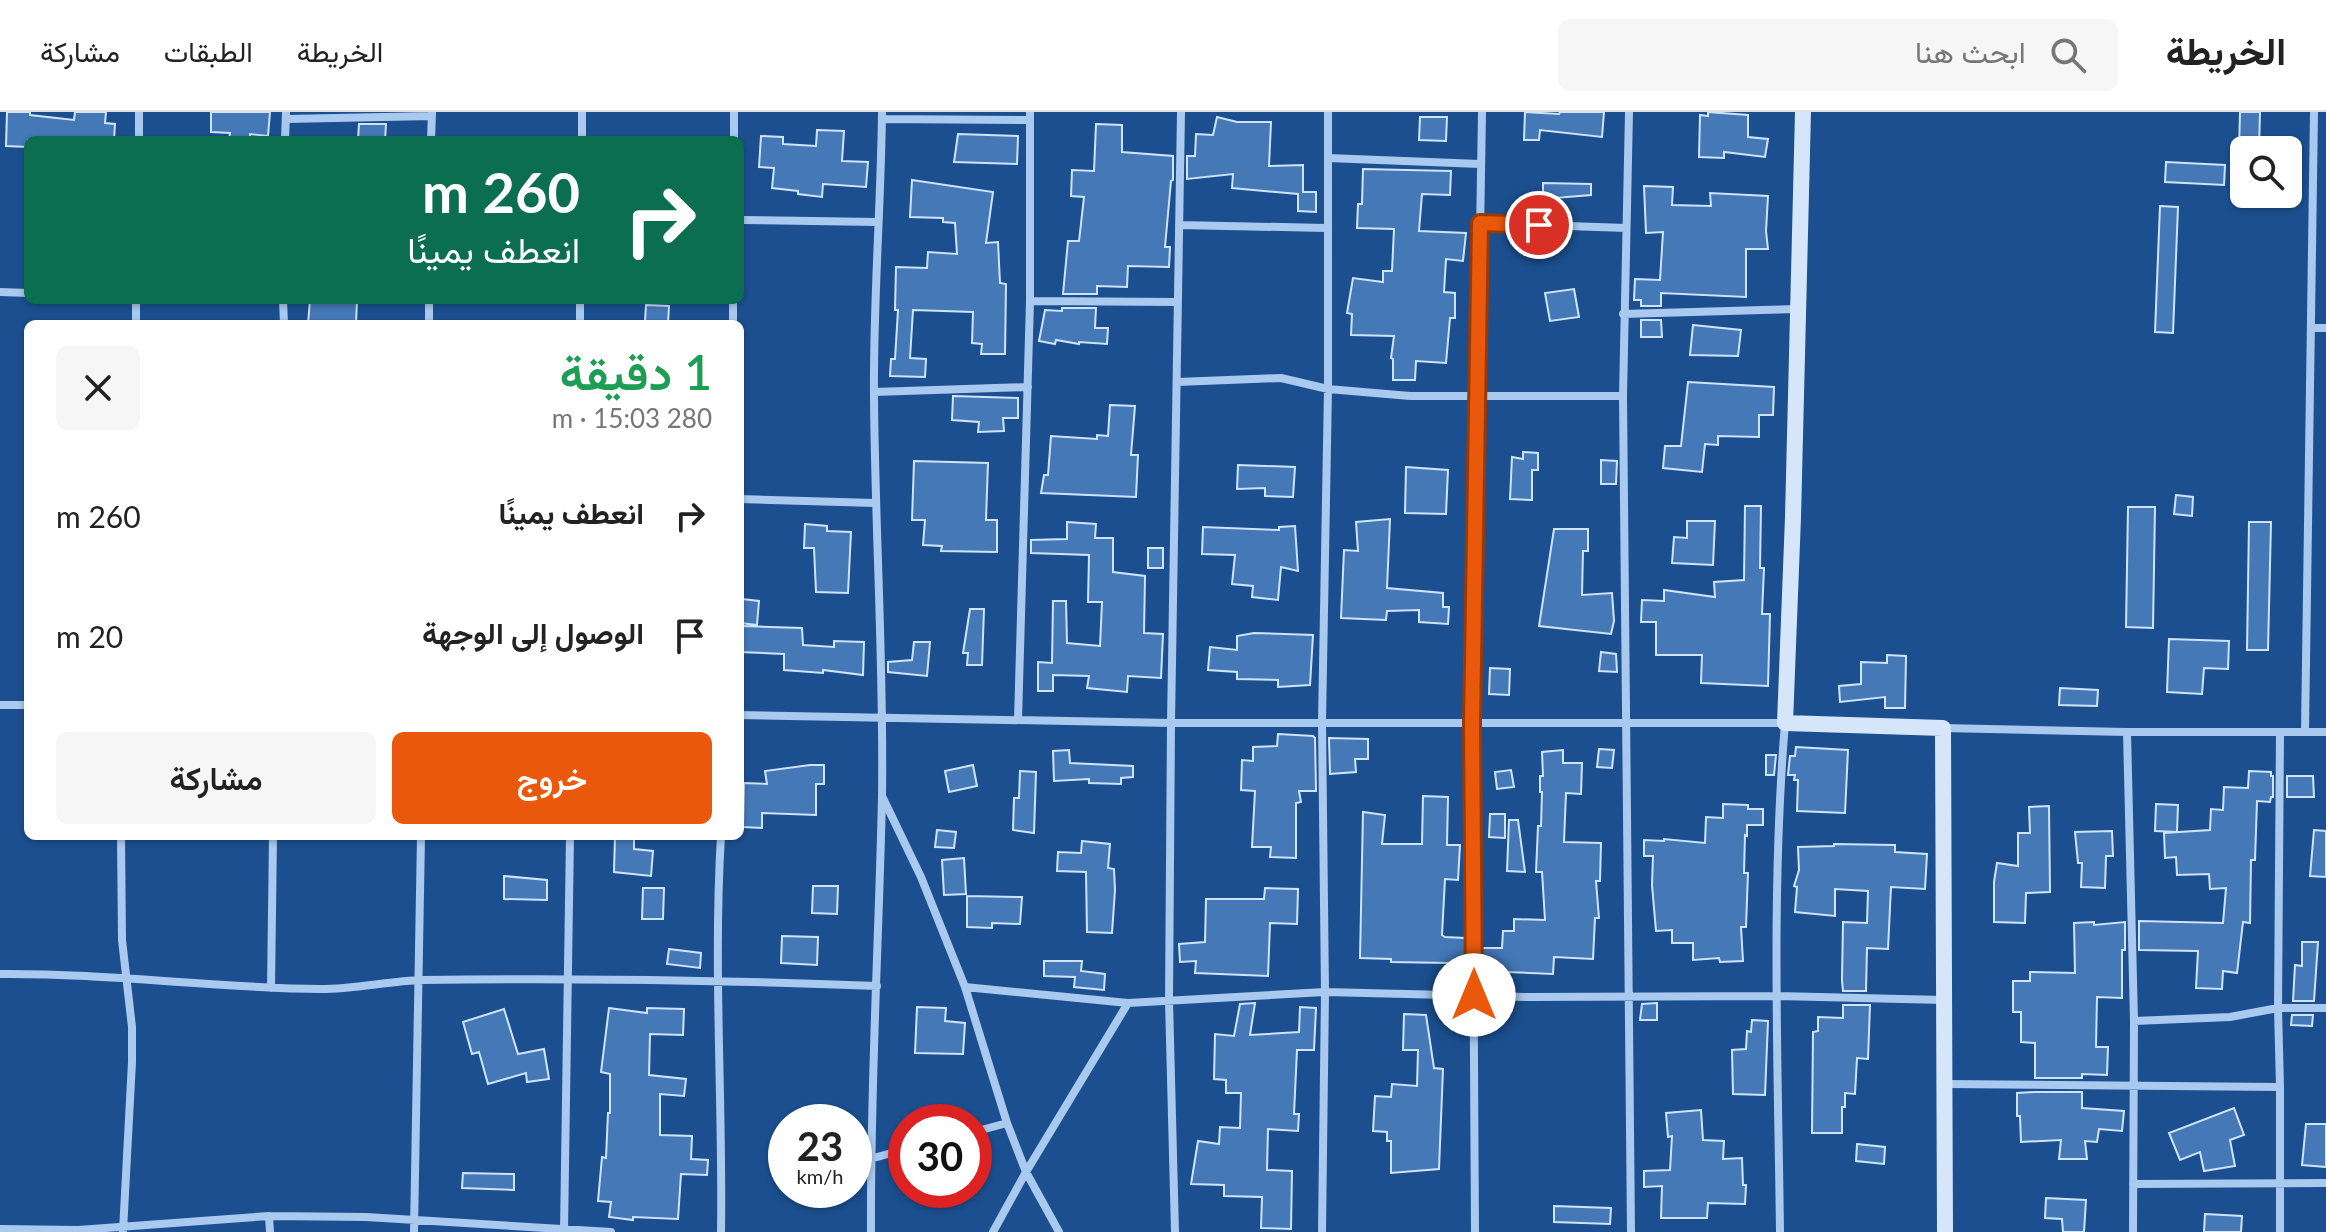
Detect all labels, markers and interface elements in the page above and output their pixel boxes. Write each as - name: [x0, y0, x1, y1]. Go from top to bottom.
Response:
- search box: [1558, 19, 2118, 91]
- text: الخريطة: [2166, 27, 2286, 73]
- text: ابحث هنا: [1915, 33, 2026, 69]
- icon: search: [2046, 33, 2090, 77]
- text: مشاركة: [40, 34, 120, 68]
- text: الطبقات: [164, 34, 253, 68]
- text: الخريطة: [297, 34, 383, 68]
- map controls: [2230, 136, 2302, 208]
- button: search: [2230, 136, 2302, 208]
- text: 260 m: [422, 158, 580, 225]
- icon: right: [608, 168, 712, 272]
- pin: [1505, 191, 1573, 259]
- icon: arrive: [1517, 203, 1561, 247]
- text: انعطف يمينًا: [407, 227, 580, 271]
- text: 1 دقيقة: [560, 343, 712, 400]
- button: close: [56, 346, 140, 430]
- text: 280 m · 15:03: [552, 402, 712, 434]
- text: انعطف يمينًا: [498, 494, 644, 530]
- icon: right: [668, 494, 712, 538]
- text: 260 m: [56, 498, 141, 534]
- text: الوصول إلى الوجهة: [422, 614, 644, 650]
- icon: arrive: [668, 614, 712, 658]
- text: 20 m: [56, 618, 123, 654]
- button: مشاركة: [56, 732, 376, 824]
- button: خروج: [392, 732, 712, 824]
- position arrow: [1432, 953, 1516, 1037]
- speed limit sign: 30: [888, 1104, 992, 1208]
- text: 23: [797, 1122, 843, 1170]
- text: km/h: [797, 1164, 843, 1188]

